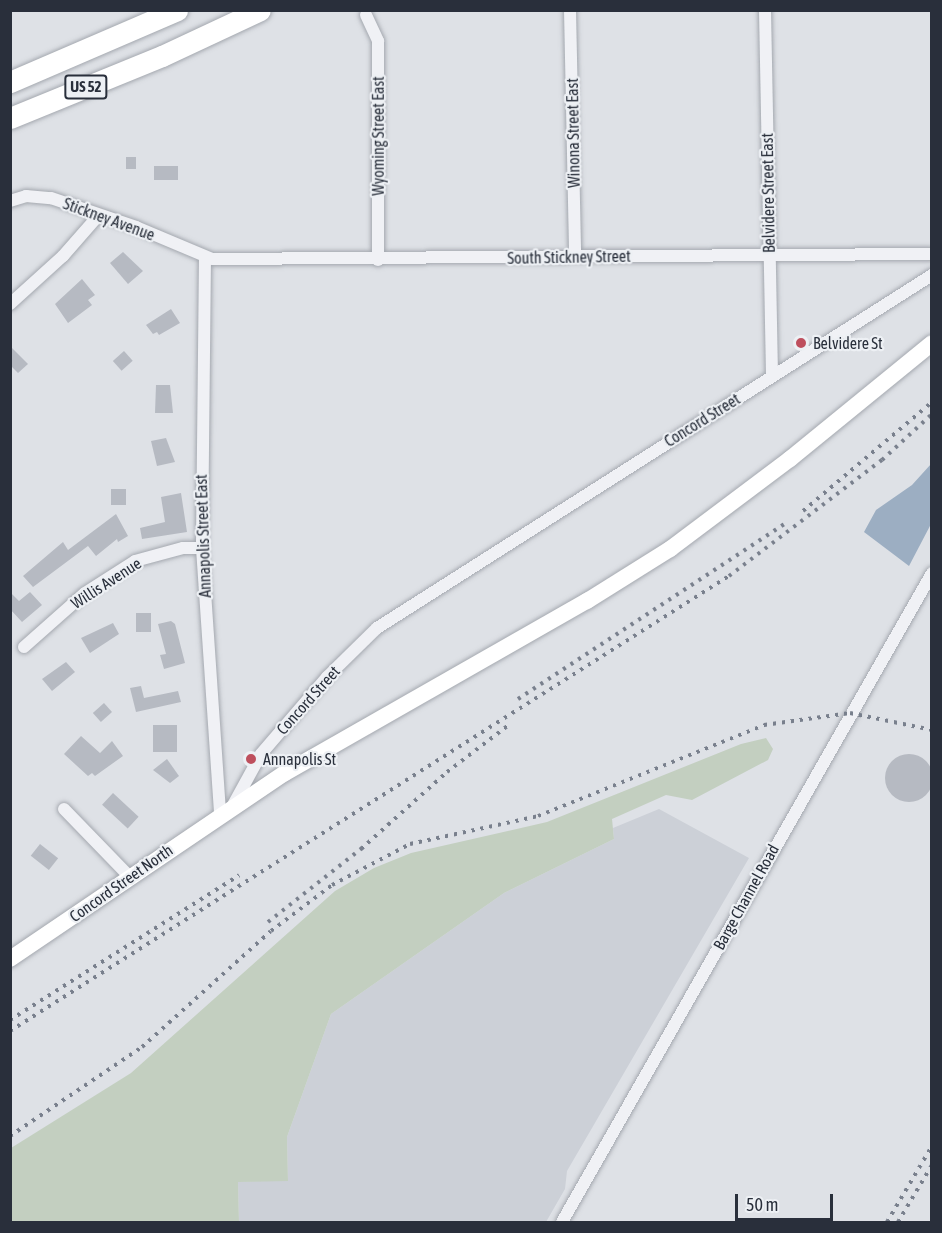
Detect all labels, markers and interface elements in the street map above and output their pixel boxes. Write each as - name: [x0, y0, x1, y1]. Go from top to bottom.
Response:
- road number: US 52: [64, 75, 109, 99]
- street label: Wyoming Street East: [368, 76, 388, 196]
- street label: Winona Street East: [562, 78, 584, 188]
- street label: Belvidere Street East: [757, 133, 779, 253]
- street label: Stickney Avenue: [61, 194, 157, 244]
- street label: South Stickney Street: [507, 246, 631, 268]
- place label: Belvidere St: [813, 333, 883, 353]
- marker: Belvidere St: [794, 336, 808, 350]
- street label: Concord Street: [661, 389, 743, 451]
- street label: Annapolis Street East: [191, 474, 215, 598]
- street label: Willis Avenue: [67, 553, 145, 613]
- street label: Concord Street: [272, 662, 344, 738]
- place label: Annapolis St: [263, 749, 336, 769]
- marker: Annapolis St: [244, 752, 258, 766]
- street label: Concord Street North: [66, 840, 176, 926]
- street label: Barge Channel Road: [709, 841, 783, 953]
- scale bar: [738, 1182, 836, 1220]
- text: 50 m: [746, 1194, 778, 1215]

